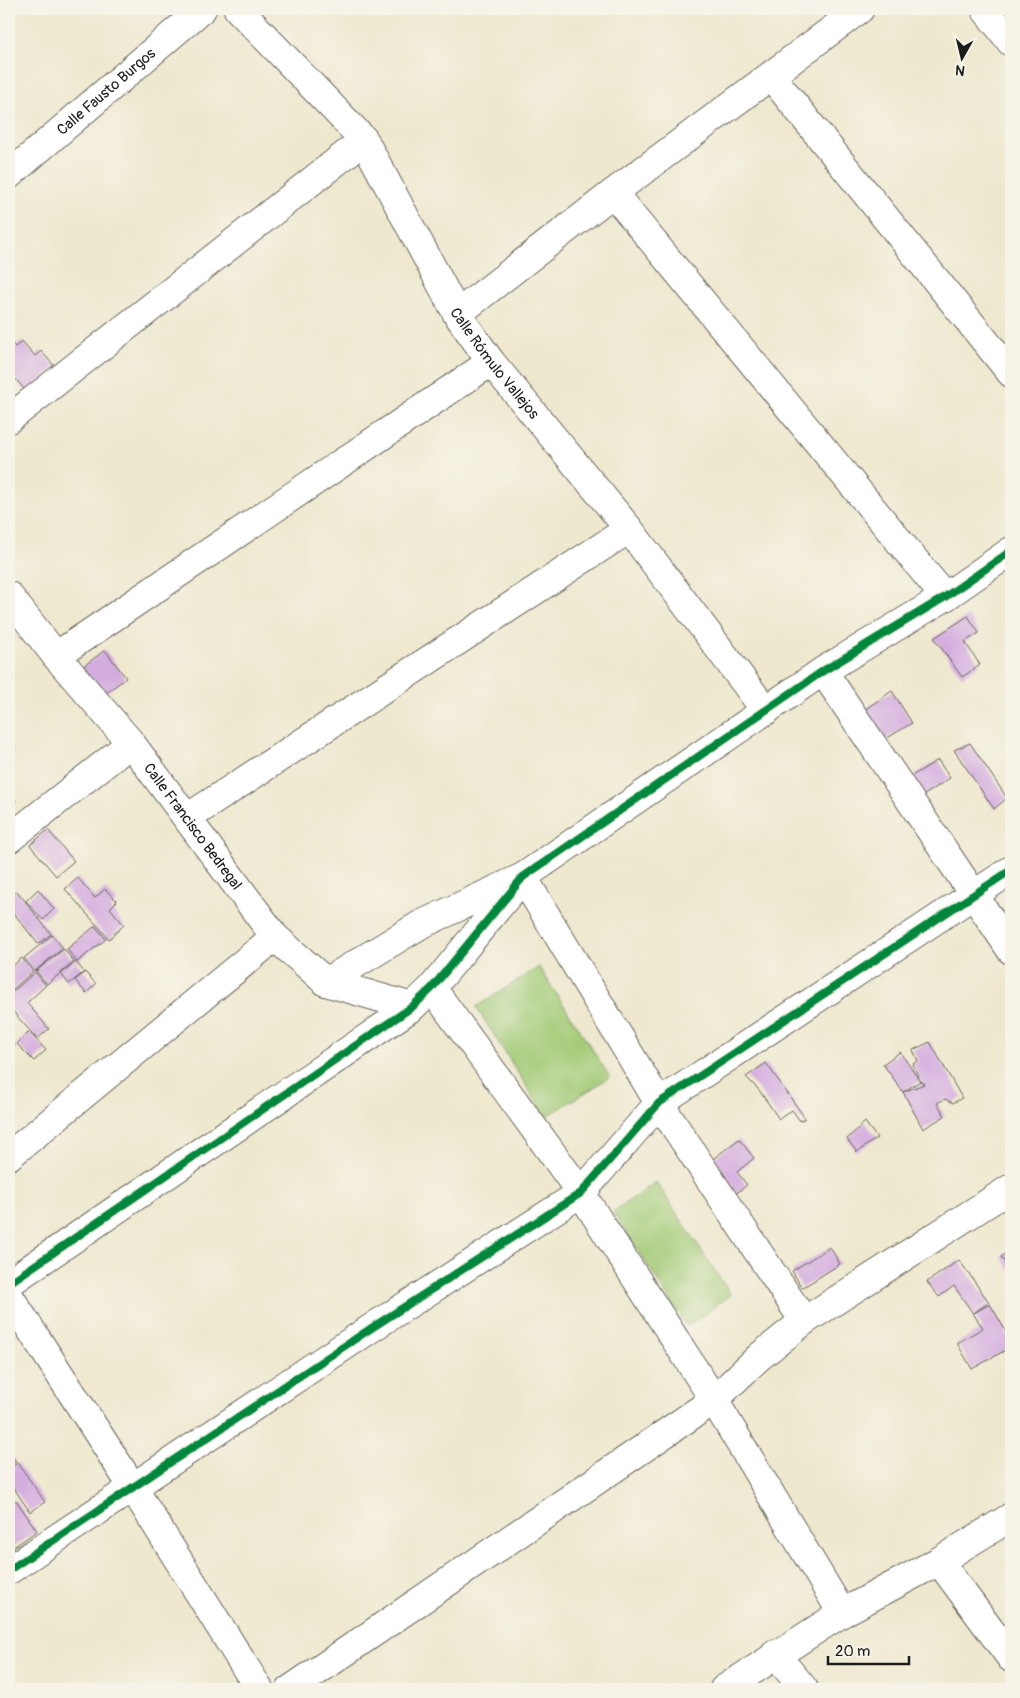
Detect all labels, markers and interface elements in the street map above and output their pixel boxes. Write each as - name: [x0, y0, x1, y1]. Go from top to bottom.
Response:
- north arrow: [938, 32, 988, 82]
- street label: Calle Fausto Burgos: [53, 44, 160, 139]
- text: N: [954, 61, 966, 79]
- street label: Calle Rómulo Vallejos: [446, 304, 544, 423]
- street label: Calle Francisco Bedregal: [140, 759, 246, 894]
- scale bar: [828, 1633, 909, 1665]
- text: 20 m: [835, 1642, 870, 1661]

